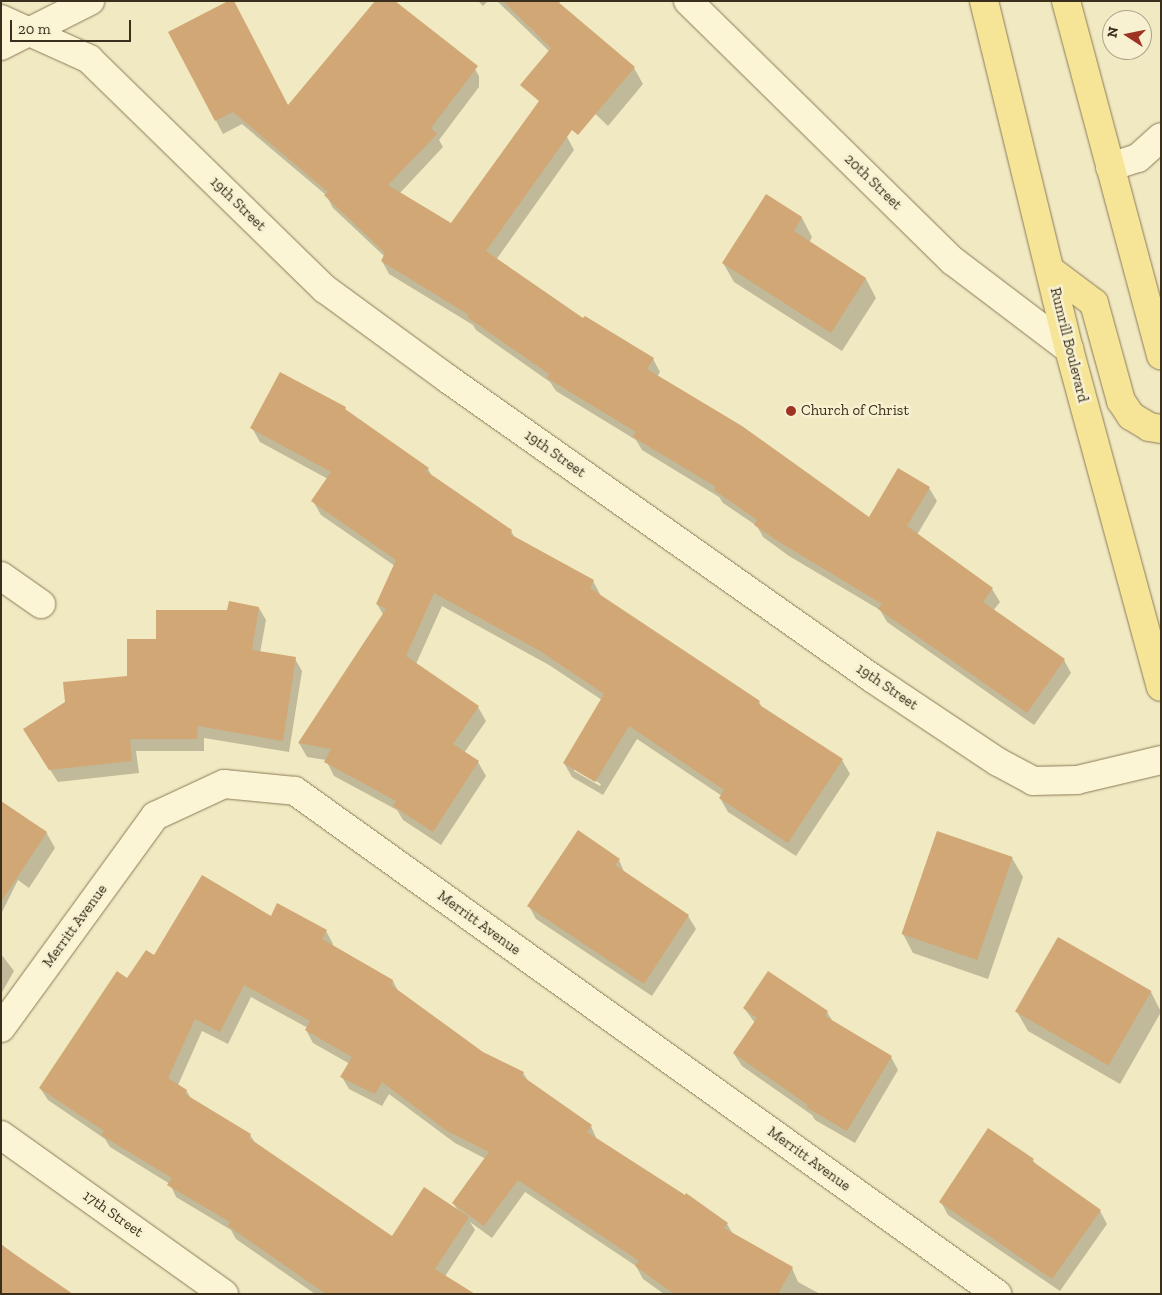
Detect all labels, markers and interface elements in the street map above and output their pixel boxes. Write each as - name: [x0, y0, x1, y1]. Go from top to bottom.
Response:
- scale bar: [12, 10, 134, 42]
- north arrow: [1102, 10, 1152, 60]
- text: 20 m: [18, 20, 51, 38]
- text: N: [1103, 25, 1122, 39]
- street label: 20th Street: [840, 150, 906, 214]
- street label: 19th Street: [206, 173, 270, 235]
- street label: Rumrill Boulevard: [1046, 286, 1092, 404]
- place label: Church of Christ: [801, 402, 909, 420]
- marker: Church of Christ: [785, 405, 797, 417]
- street label: 19th Street: [521, 426, 589, 482]
- street label: 19th Street: [853, 660, 921, 714]
- street label: Merritt Avenue: [39, 881, 111, 971]
- street label: Merritt Avenue: [434, 887, 524, 959]
- street label: Merritt Avenue: [764, 1123, 854, 1195]
- street label: 17th Street: [79, 1187, 147, 1241]

